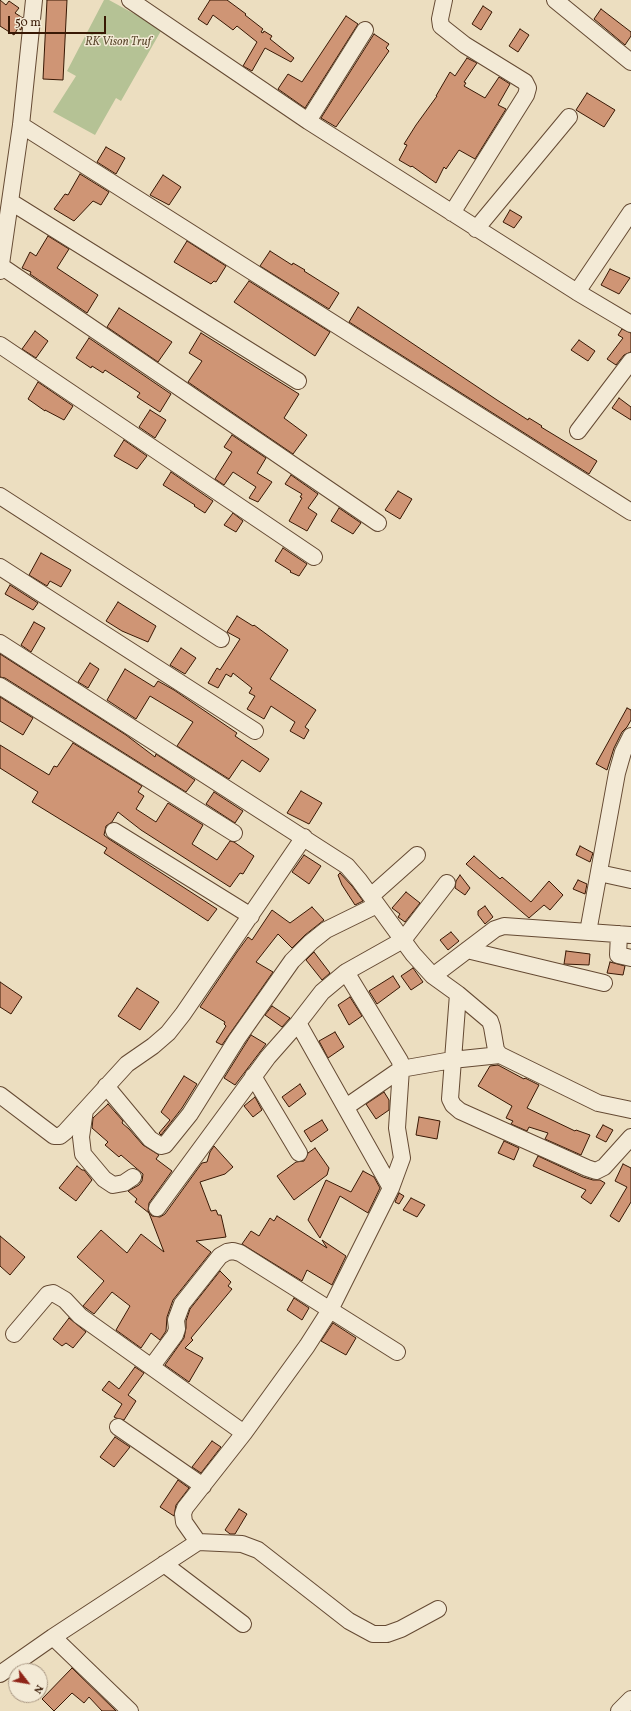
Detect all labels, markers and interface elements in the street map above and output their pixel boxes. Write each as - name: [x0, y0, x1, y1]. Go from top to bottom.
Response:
- scale bar: [10, 8, 108, 34]
- text: 50 m: [15, 15, 41, 31]
- park label: RK Vison Truf: [85, 36, 151, 50]
- north arrow: [8, 1663, 48, 1703]
- text: N: [29, 1682, 46, 1696]

